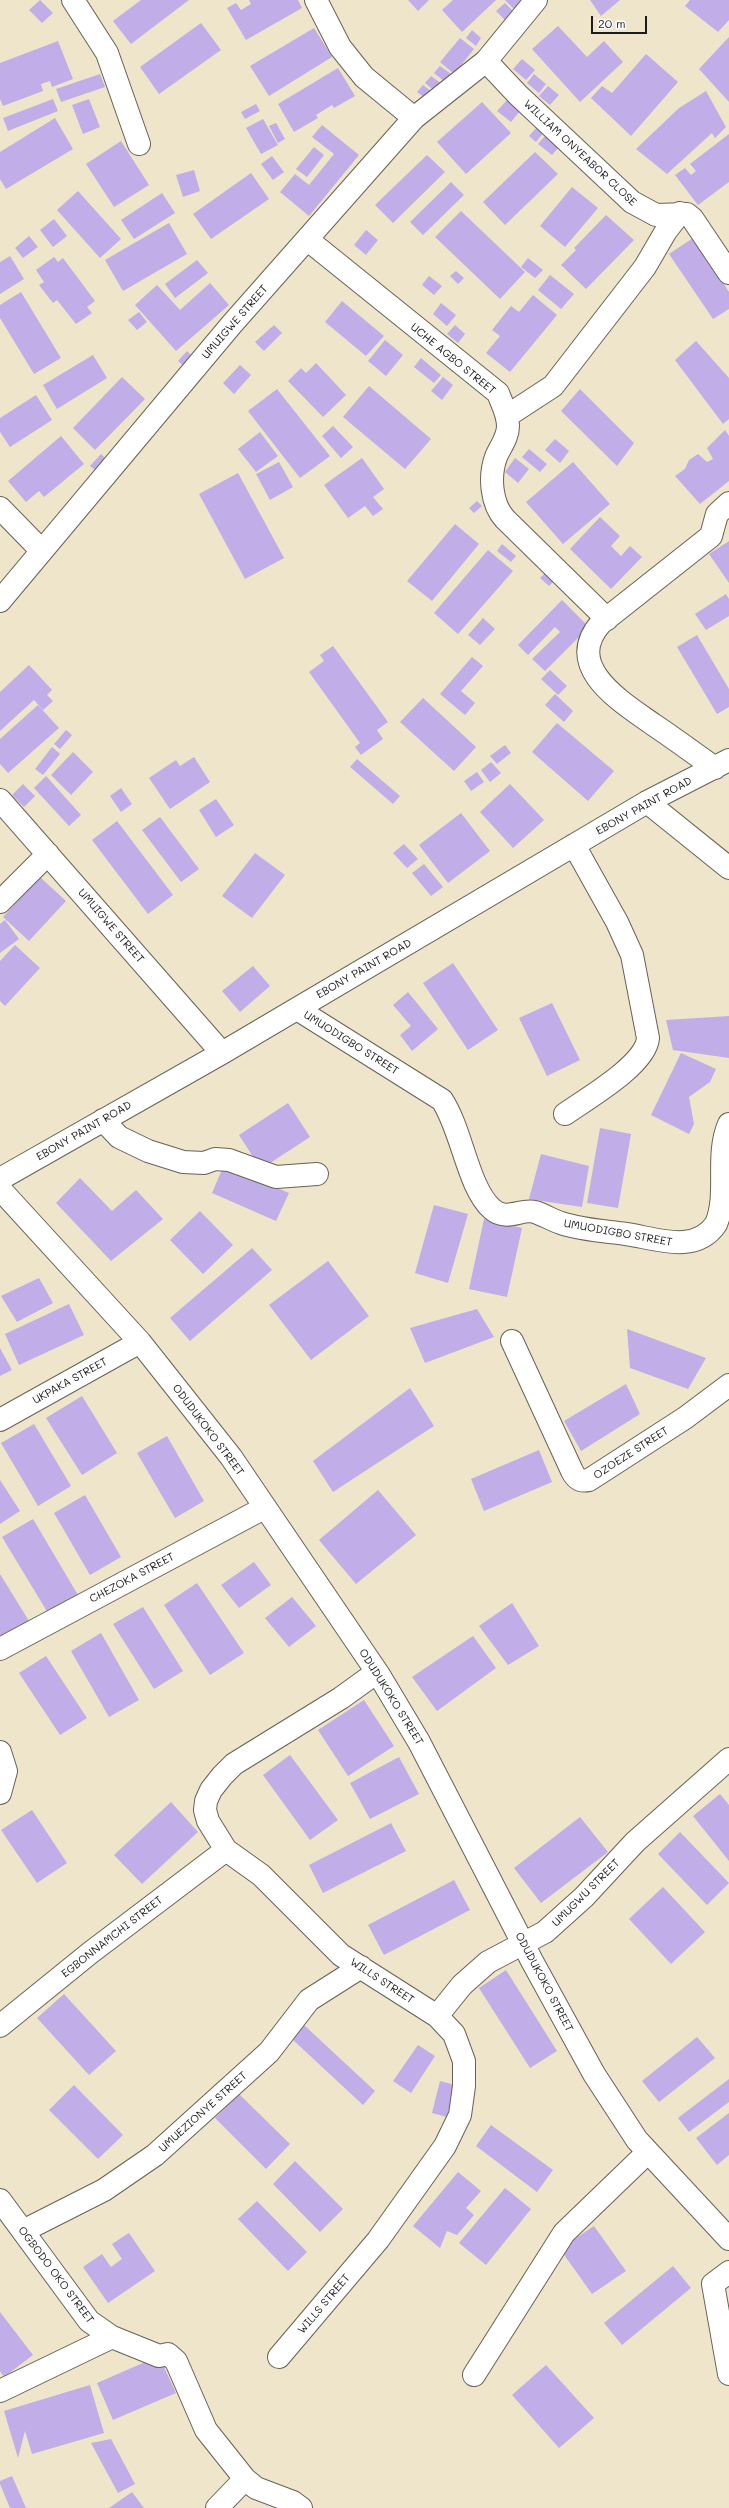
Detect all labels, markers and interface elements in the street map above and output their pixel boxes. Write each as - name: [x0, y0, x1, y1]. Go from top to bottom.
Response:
- scale bar: [593, 8, 649, 34]
- text: 20 m: [598, 15, 626, 31]
- street label: WILLIAM ONYEABOR CLOSE: [521, 97, 639, 209]
- street label: UMUIGWE STREET: [199, 282, 271, 362]
- street label: UCHE AGBO STREET: [408, 321, 498, 397]
- street label: EBONY PAINT ROAD: [594, 774, 694, 838]
- street label: UMUIGWE STREET: [75, 886, 147, 966]
- street label: EBONY PAINT ROAD: [314, 936, 414, 1002]
- street label: UMUODIGBO STREET: [301, 1008, 401, 1078]
- street label: EBONY PAINT ROAD: [34, 1098, 134, 1164]
- street label: UMUODIGBO STREET: [563, 1217, 673, 1249]
- street label: UKPAKA STREET: [30, 1355, 110, 1407]
- street label: ODUDUKOKO STREET: [169, 1382, 247, 1478]
- street label: OZOEZE STREET: [591, 1424, 671, 1482]
- street label: CHEZOKA STREET: [87, 1550, 177, 1606]
- street label: ODUDUKOKO STREET: [356, 1646, 426, 1748]
- street label: UMUGWU STREET: [549, 1856, 623, 1930]
- street label: EGBONNAMCHI STREET: [59, 1893, 165, 1981]
- street label: ODUDUKOKO STREET: [512, 1930, 576, 2034]
- street label: WILLS STREET: [347, 1955, 417, 2007]
- street label: UMUEZIONYE STREET: [156, 2069, 250, 2155]
- street label: OGBODO OKO STREET: [15, 2224, 97, 2326]
- street label: WILLS STREET: [295, 2271, 353, 2337]

